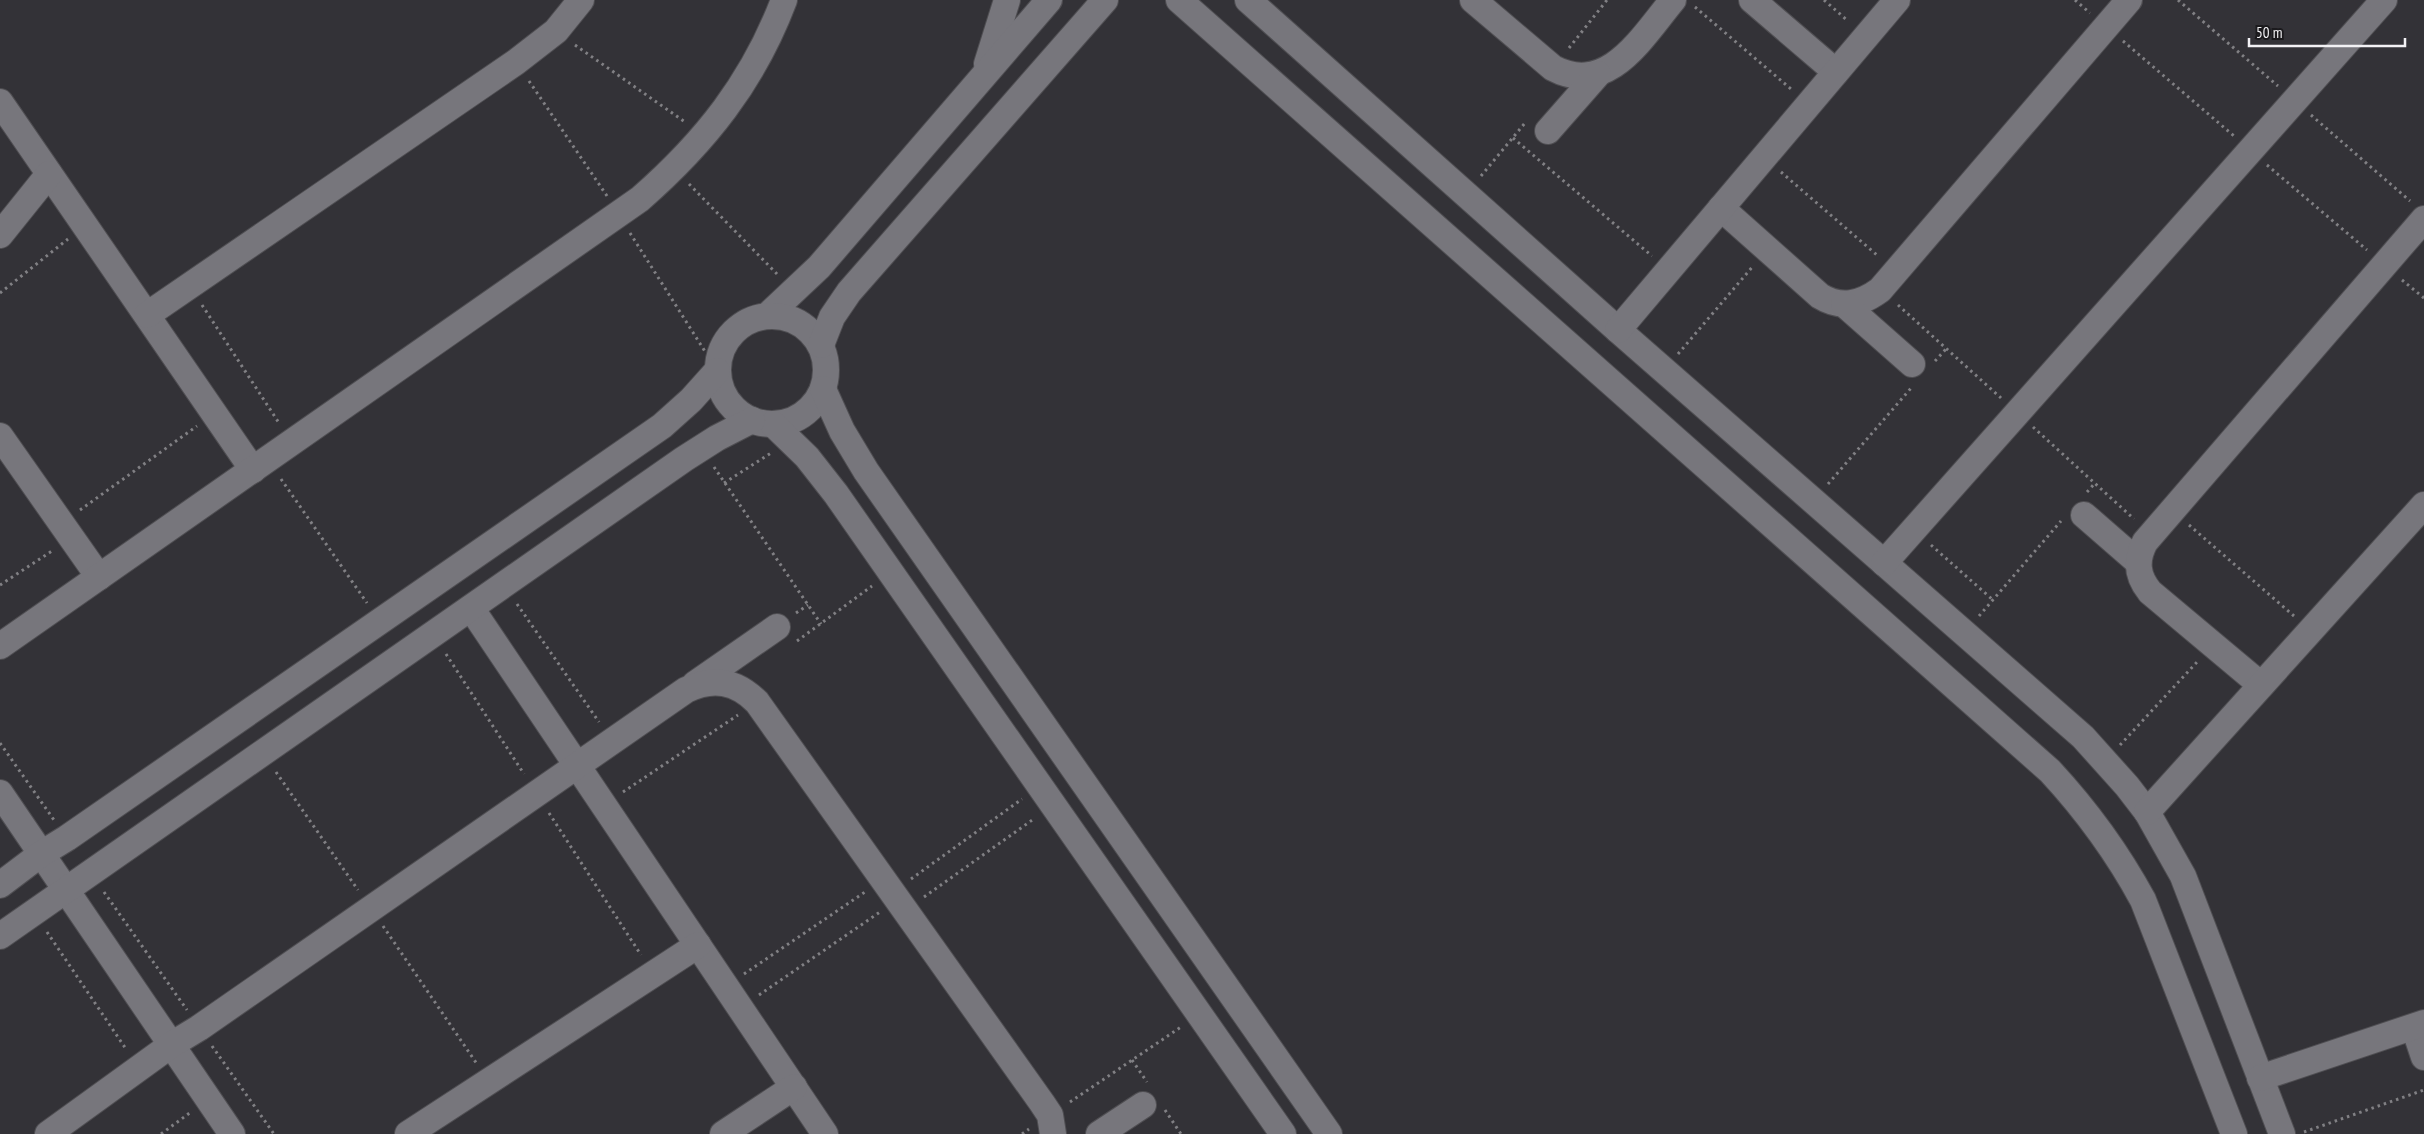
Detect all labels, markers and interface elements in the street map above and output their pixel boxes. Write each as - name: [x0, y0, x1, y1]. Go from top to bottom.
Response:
- scale bar: [2249, 15, 2405, 47]
- text: 50 m: [2256, 23, 2282, 42]

